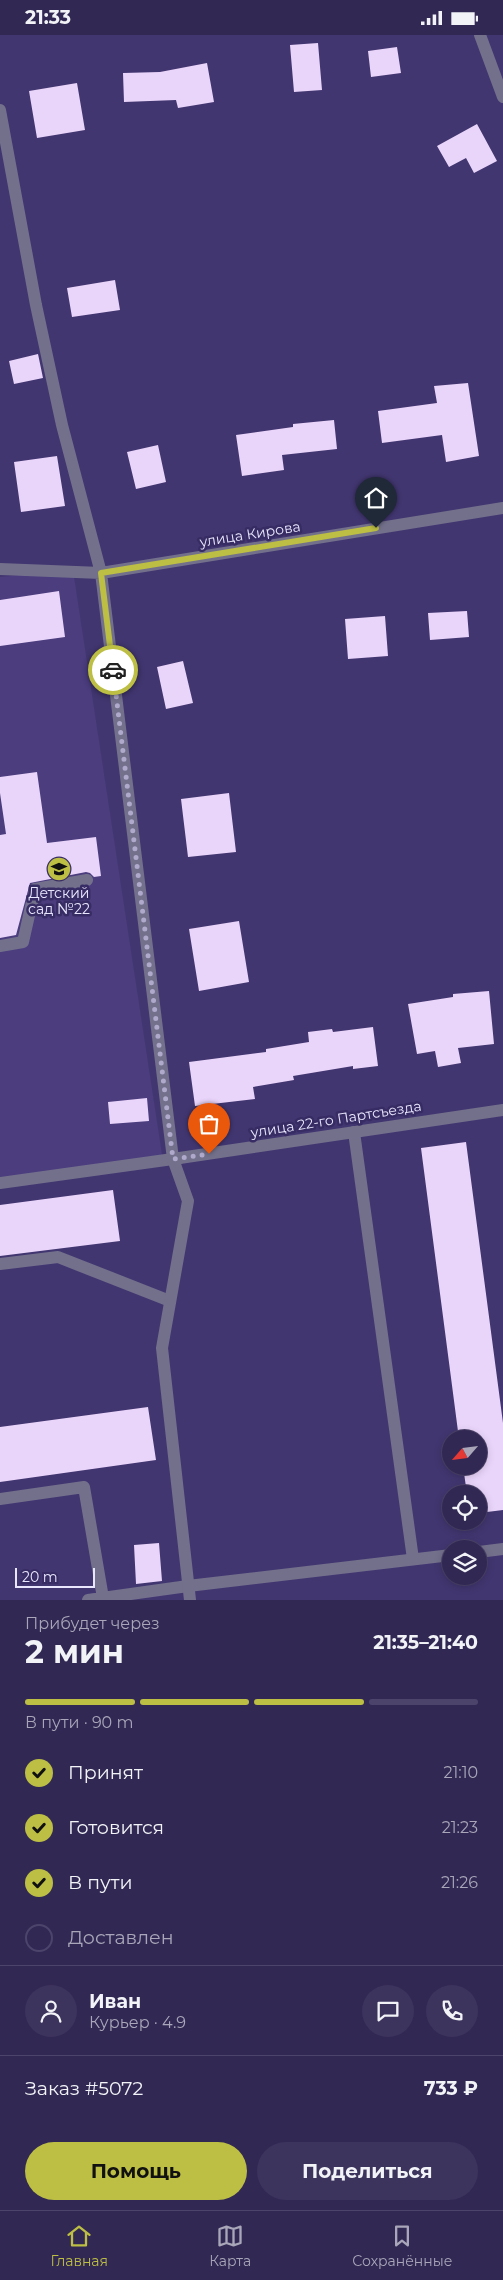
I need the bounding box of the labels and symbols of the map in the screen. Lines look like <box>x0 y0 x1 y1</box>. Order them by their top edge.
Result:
pin <box>355 477 397 528</box>
street label: улица Кирова <box>197 517 302 551</box>
courier <box>88 645 138 695</box>
school or university icon: Детский сад №22 <box>46 856 72 882</box>
place label: Детский сад №22 <box>28 884 90 918</box>
street label: улица 22-го Партсъезда <box>248 1097 423 1142</box>
pin <box>188 1103 230 1154</box>
north arrow <box>442 1430 488 1475</box>
scale bar <box>15 1565 95 1588</box>

